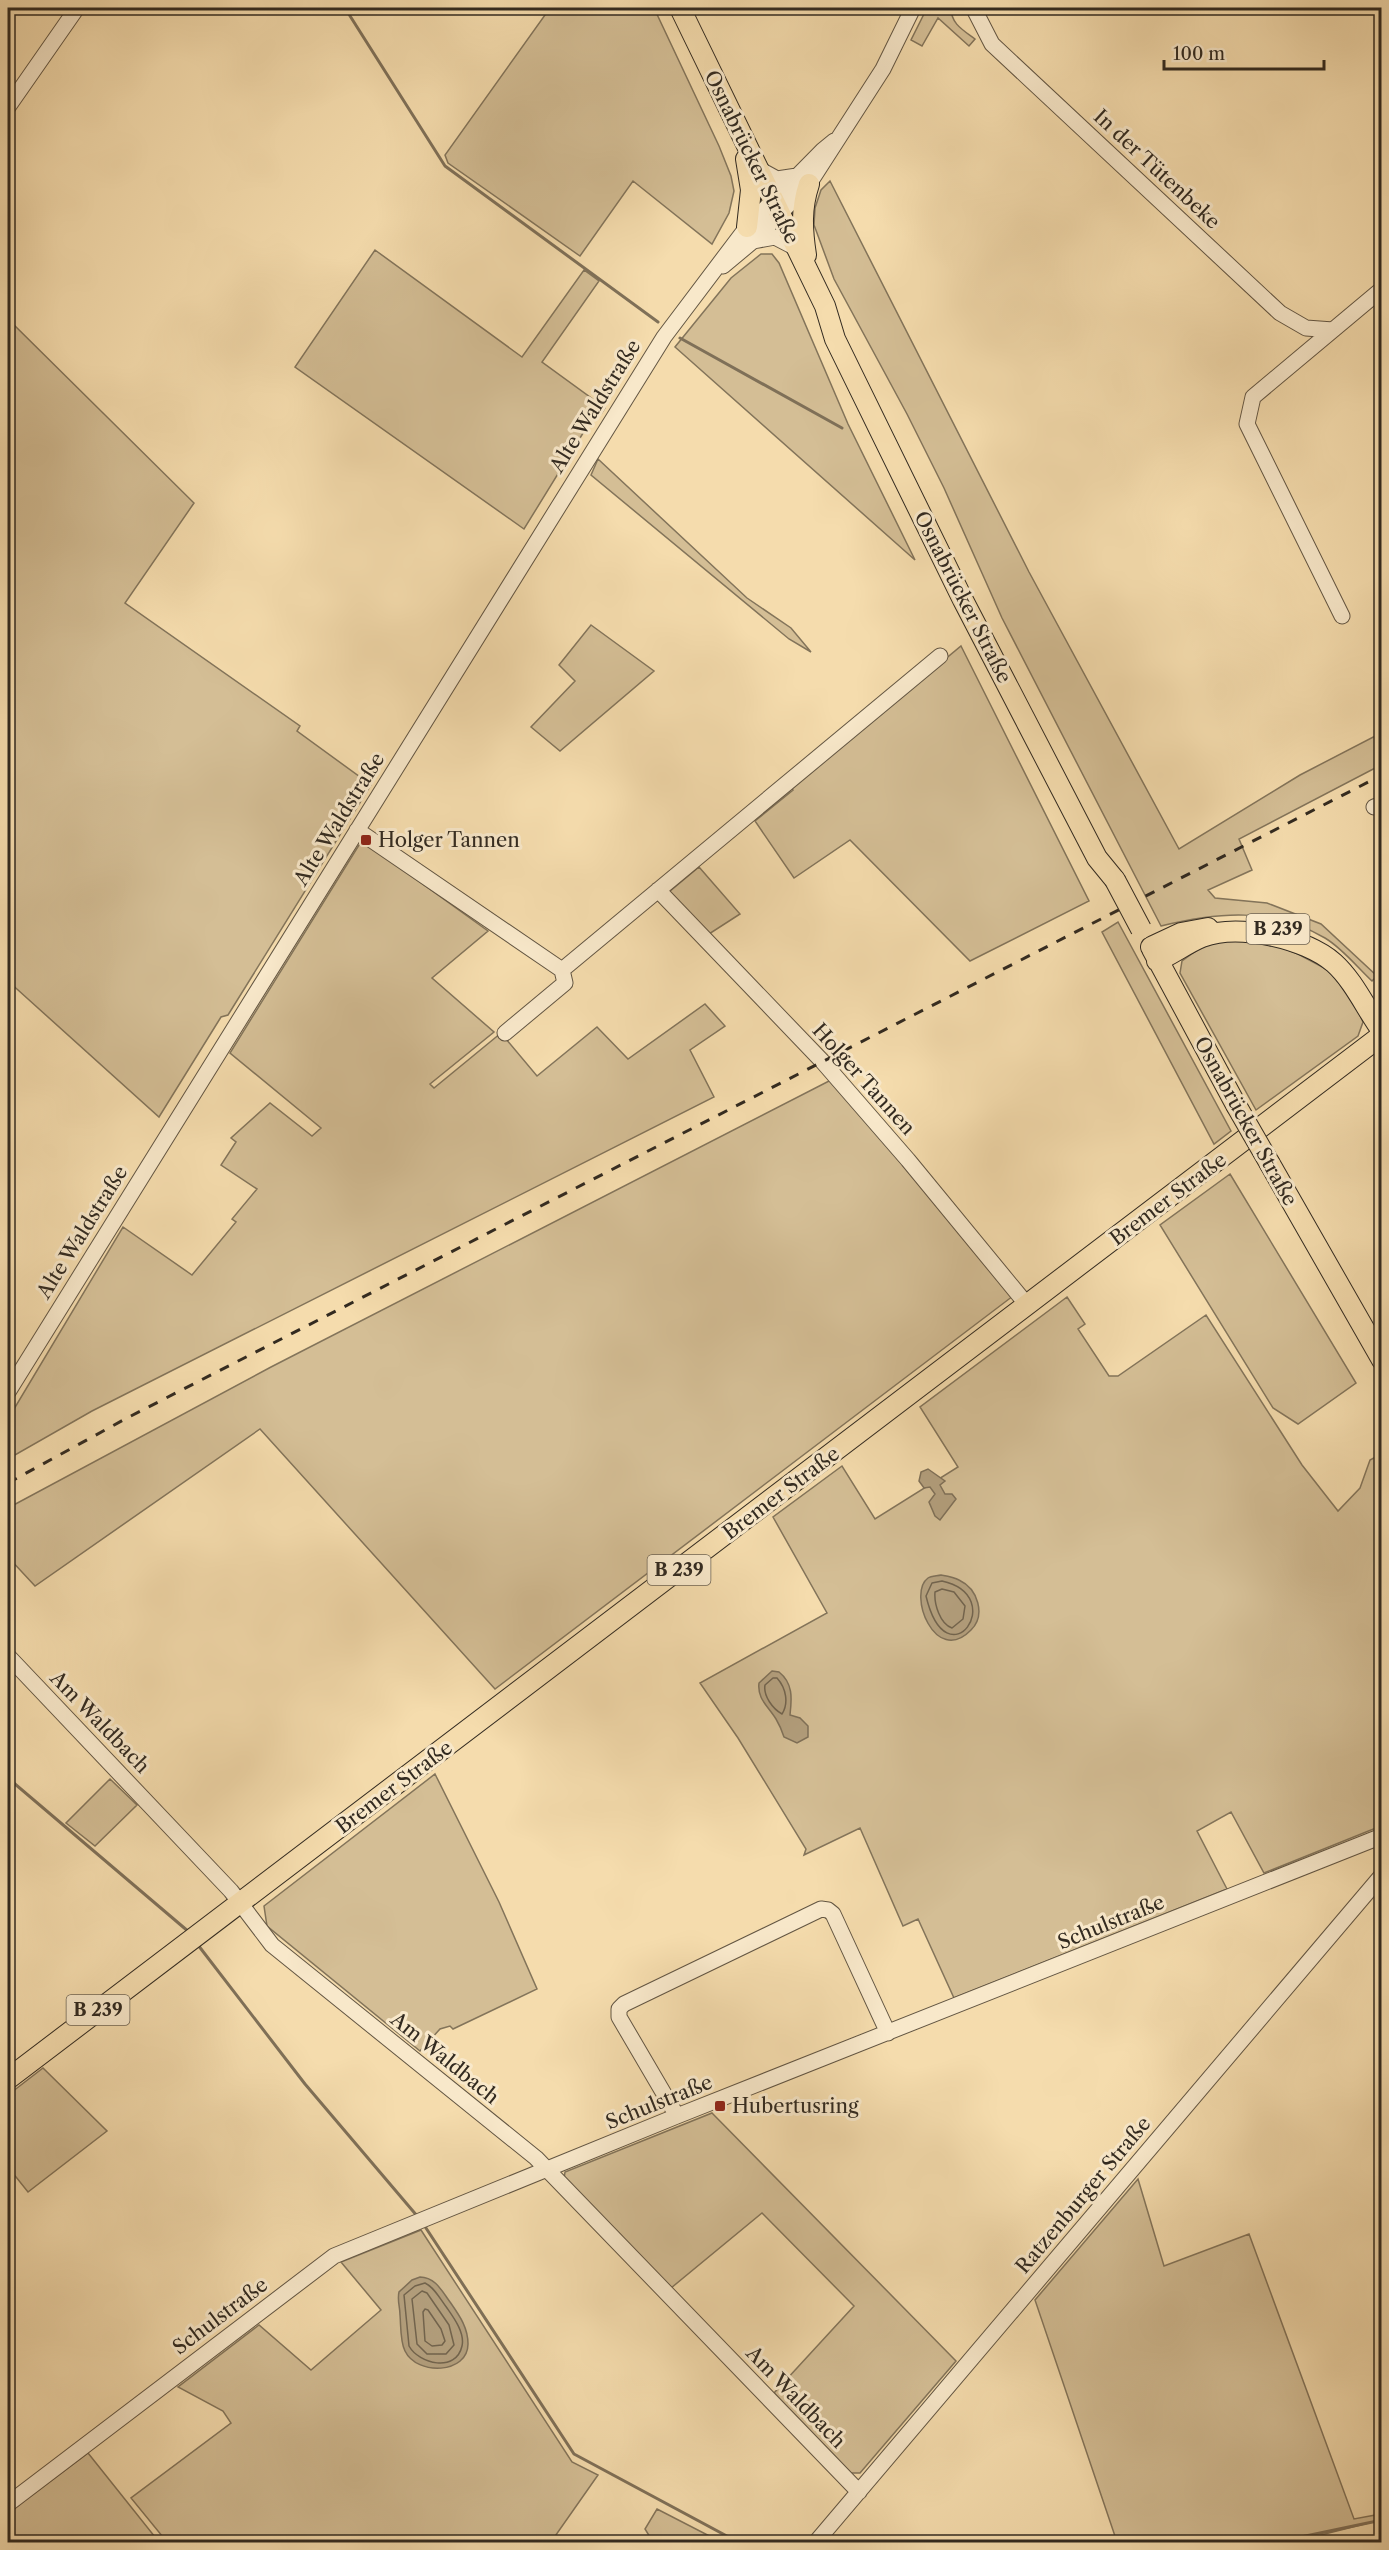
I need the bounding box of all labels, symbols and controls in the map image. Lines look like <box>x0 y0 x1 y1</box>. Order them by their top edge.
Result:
scale bar <box>1164 33 1324 71</box>
text: 100 m <box>1173 43 1225 65</box>
street label: Osnabrücker Straße <box>700 66 804 248</box>
street label: In der Tütenbeke <box>1089 104 1225 234</box>
street label: Alte Waldstraße <box>544 335 645 478</box>
street label: Osnabrücker Straße <box>909 507 1017 687</box>
street label: Alte Waldstraße <box>288 748 389 891</box>
place label: Holger Tannen <box>378 828 520 852</box>
marker: Holger Tannen <box>359 833 373 847</box>
road number: B 239 <box>1246 914 1310 944</box>
street label: Holger Tannen <box>808 1018 921 1140</box>
street label: Osnabrücker Straße <box>1190 1032 1302 1210</box>
street label: Bremer Straße <box>1105 1147 1231 1251</box>
street label: Alte Waldstraße <box>31 1161 132 1304</box>
street label: Bremer Straße <box>718 1441 844 1545</box>
road number: B 239 <box>648 1555 710 1585</box>
street label: Am Waldbach <box>45 1665 155 1778</box>
street label: Bremer Straße <box>331 1735 457 1839</box>
street label: Schulstraße <box>1054 1890 1168 1954</box>
road number: B 239 <box>66 1995 130 2025</box>
street label: Am Waldbach <box>385 2006 504 2109</box>
street label: Schulstraße <box>602 2070 716 2134</box>
place label: Hubertusring <box>732 2094 859 2118</box>
marker: Hubertusring <box>713 2099 727 2113</box>
street label: Ratzenburger Straße <box>1010 2112 1156 2278</box>
street label: Schulstraße <box>168 2272 272 2360</box>
street label: Am Waldbach <box>741 2340 851 2453</box>

